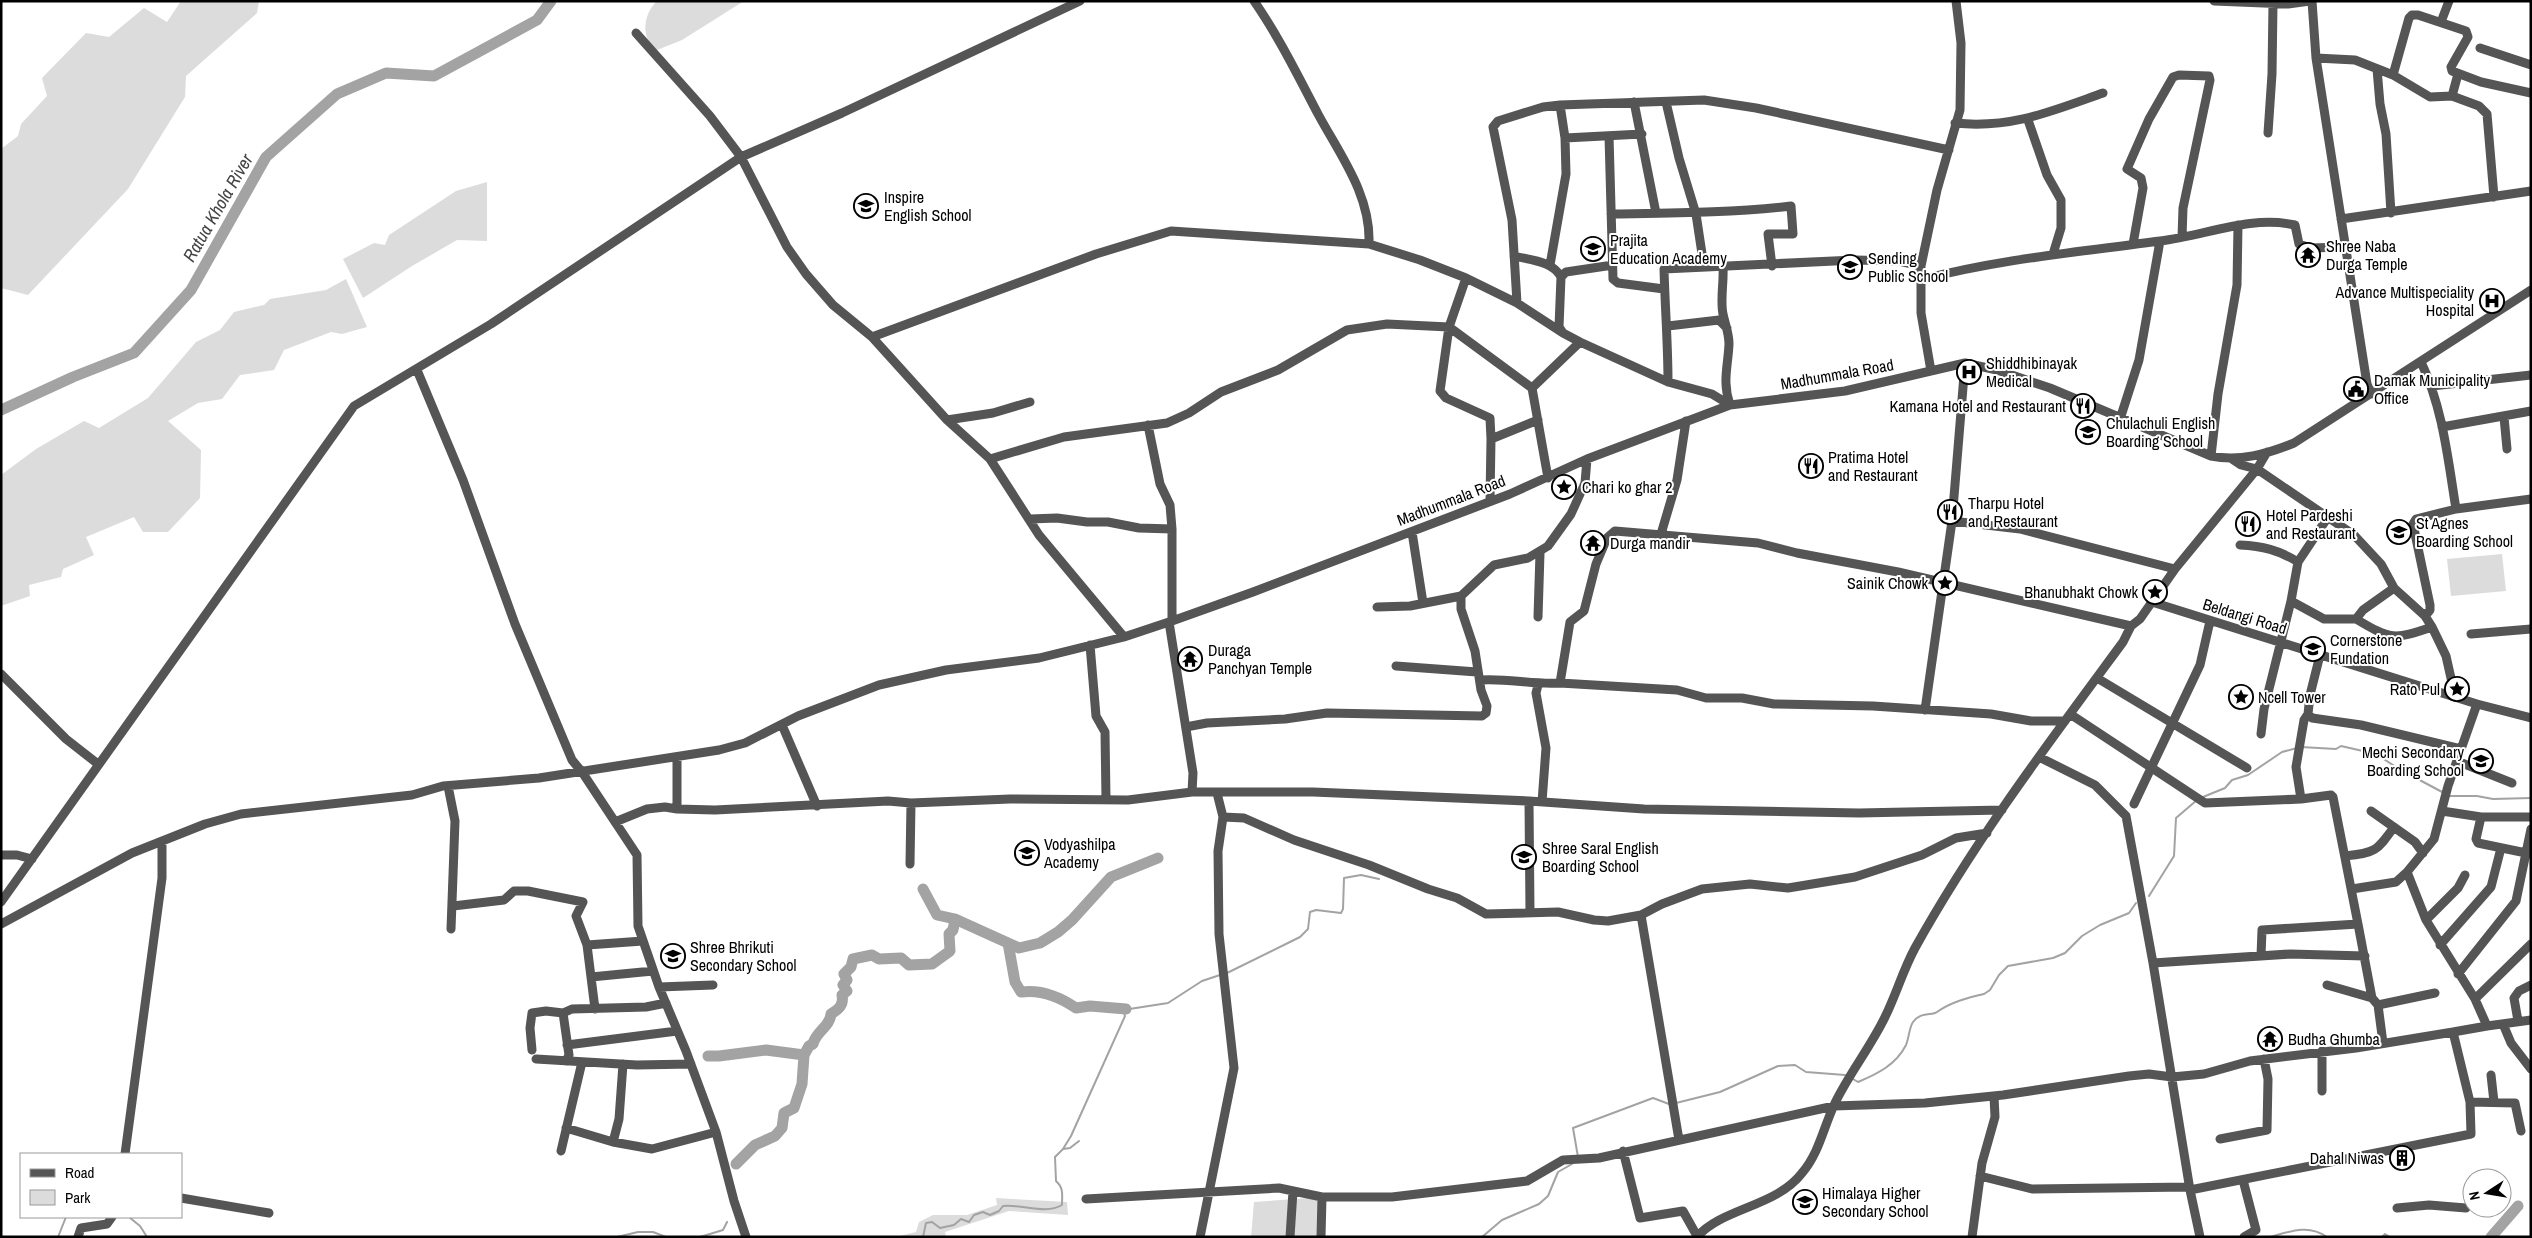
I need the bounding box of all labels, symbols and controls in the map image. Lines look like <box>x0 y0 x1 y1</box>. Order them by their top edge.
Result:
water label: Ratua Khola River <box>177 148 259 266</box>
place label: Inspire English School <box>884 186 972 226</box>
school or university icon: Inspire English School <box>853 193 879 219</box>
place label: Prajita Education Academy <box>1610 229 1727 269</box>
place label: Shree Naba Durga Temple <box>2326 235 2407 275</box>
school or university icon: Prajita Education Academy <box>1580 236 1606 262</box>
temple icon: Shree Naba Durga Temple <box>2295 242 2321 268</box>
place label: Sending Public School <box>1868 247 1948 287</box>
school or university icon: Sending Public School <box>1837 254 1863 280</box>
place label: Advance Multispeciality Hospital <box>2334 281 2474 321</box>
hospital icon: Advance Multispeciality Hospital <box>2479 288 2505 314</box>
place label: Shiddhibinayak Medical <box>1986 352 2078 392</box>
street label: Madhummala Road <box>1779 353 1895 395</box>
hospital icon: Shiddhibinayak Medical <box>1956 359 1982 385</box>
place label: Damak Municipality Office <box>2374 369 2490 409</box>
public building icon: Damak Municipality Office <box>2343 376 2369 402</box>
restaurant icon: Kamana Hotel and Restaurant <box>2070 393 2096 419</box>
place label: Kamana Hotel and Restaurant <box>1890 395 2066 417</box>
place label: Chulachuli English Boarding School <box>2106 412 2215 452</box>
school or university icon: Chulachuli English Boarding School <box>2075 419 2101 445</box>
place label: Pratima Hotel and Restaurant <box>1828 446 1918 486</box>
restaurant icon: Pratima Hotel and Restaurant <box>1798 453 1824 479</box>
street label: Madhummala Road <box>1394 469 1508 531</box>
place icon: Chari ko ghar 2 <box>1551 474 1577 500</box>
place label: Chari ko ghar 2 <box>1582 476 1672 498</box>
place label: Tharpu Hotel and Restaurant <box>1968 492 2058 532</box>
restaurant icon: Tharpu Hotel and Restaurant <box>1937 499 1963 525</box>
place label: Hotel Pardeshi and Restaurant <box>2266 504 2356 544</box>
restaurant icon: Hotel Pardeshi and Restaurant <box>2235 511 2261 537</box>
place label: St Agnes Boarding School <box>2416 512 2513 552</box>
school or university icon: St Agnes Boarding School <box>2386 519 2412 545</box>
temple icon: Durga mandir <box>1580 530 1606 556</box>
place label: Durga mandir <box>1610 532 1691 554</box>
place icon: Sainik Chowk <box>1932 570 1958 596</box>
place label: Sainik Chowk <box>1847 572 1928 594</box>
place icon: Bhanubhakt Chowk <box>2142 579 2168 605</box>
place label: Bhanubhakt Chowk <box>2024 581 2138 603</box>
street label: Beldangi Road <box>2200 593 2290 639</box>
place label: Cornerstone Fundation <box>2330 629 2402 669</box>
school or university icon: Cornerstone Fundation <box>2300 636 2326 662</box>
place label: Duraga Panchyan Temple <box>1208 639 1312 679</box>
temple icon: Duraga Panchyan Temple <box>1177 646 1203 672</box>
place icon: Rato Pul <box>2444 676 2470 702</box>
place label: Rato Pul <box>2390 678 2440 700</box>
place icon: Ncell Tower <box>2228 684 2254 710</box>
place label: Ncell Tower <box>2258 686 2326 708</box>
place label: Mechi Secondary Boarding School <box>2362 741 2464 781</box>
school or university icon: Mechi Secondary Boarding School <box>2468 748 2494 774</box>
place label: Vodyashilpa Academy <box>1043 833 1116 873</box>
place label: Shree Saral English Boarding School <box>1542 837 1659 877</box>
school or university icon: Vodyashilpa Academy <box>1014 840 1040 866</box>
school or university icon: Shree Saral English Boarding School <box>1511 844 1537 870</box>
place label: Shree Bhrikuti Secondary School <box>690 936 797 976</box>
school or university icon: Shree Bhrikuti Secondary School <box>660 943 686 969</box>
temple icon: Budha Ghumba <box>2257 1026 2283 1052</box>
place label: Budha Ghumba <box>2288 1028 2381 1050</box>
building icon: Dahal Niwas <box>2389 1145 2415 1171</box>
place label: Dahal Niwas <box>2310 1147 2384 1169</box>
legend <box>20 1153 182 1218</box>
text: Road <box>65 1162 94 1183</box>
north arrow <box>2462 1168 2512 1218</box>
place label: Himalaya Higher Secondary School <box>1822 1182 1929 1222</box>
text: Park <box>65 1187 91 1208</box>
school or university icon: Himalaya Higher Secondary School <box>1792 1189 1818 1215</box>
text: N <box>2465 1190 2484 1202</box>

